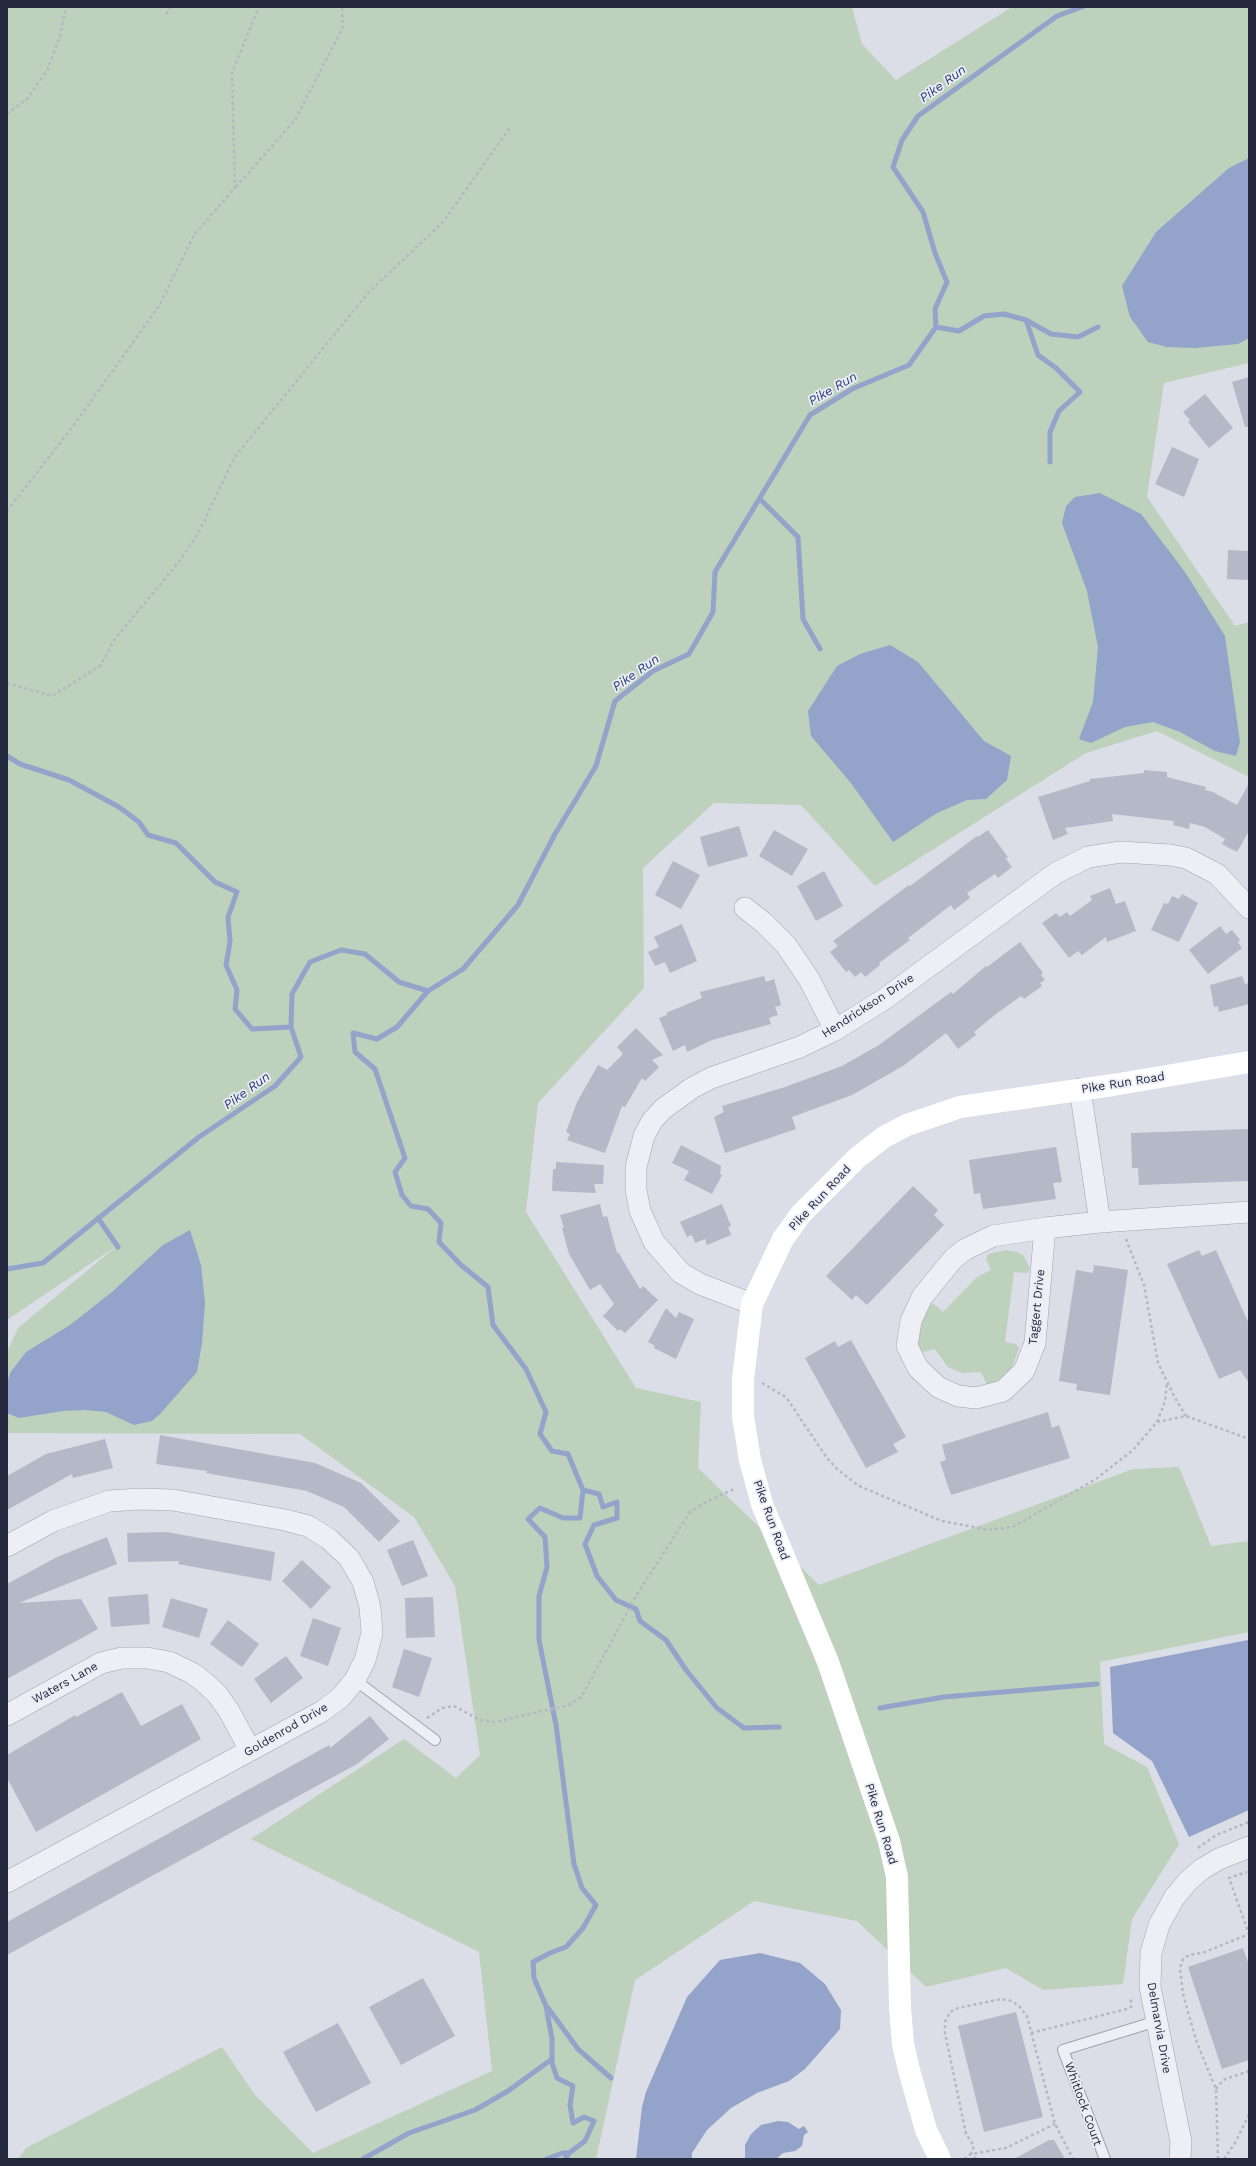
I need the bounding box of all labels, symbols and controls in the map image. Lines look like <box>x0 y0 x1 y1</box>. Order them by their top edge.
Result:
water label: Pike Run <box>917 62 969 106</box>
water label: Pike Run <box>806 369 860 409</box>
water label: Pike Run <box>610 651 662 695</box>
street label: Hendrickson Drive <box>819 971 917 1041</box>
water label: Pike Run <box>221 1069 273 1113</box>
street label: Pike Run Road <box>1080 1069 1166 1097</box>
street label: Pike Run Road <box>786 1162 854 1234</box>
street label: Taggert Drive <box>1026 1268 1048 1346</box>
street label: Pike Run Road <box>750 1478 792 1562</box>
street label: Waters Lane <box>30 1659 100 1707</box>
street label: Goldenrod Drive <box>241 1700 331 1760</box>
street label: Pike Run Road <box>862 1782 900 1866</box>
street label: Delmarvia Drive <box>1144 1981 1174 2075</box>
street label: Whitlock Court <box>1061 2060 1105 2148</box>

